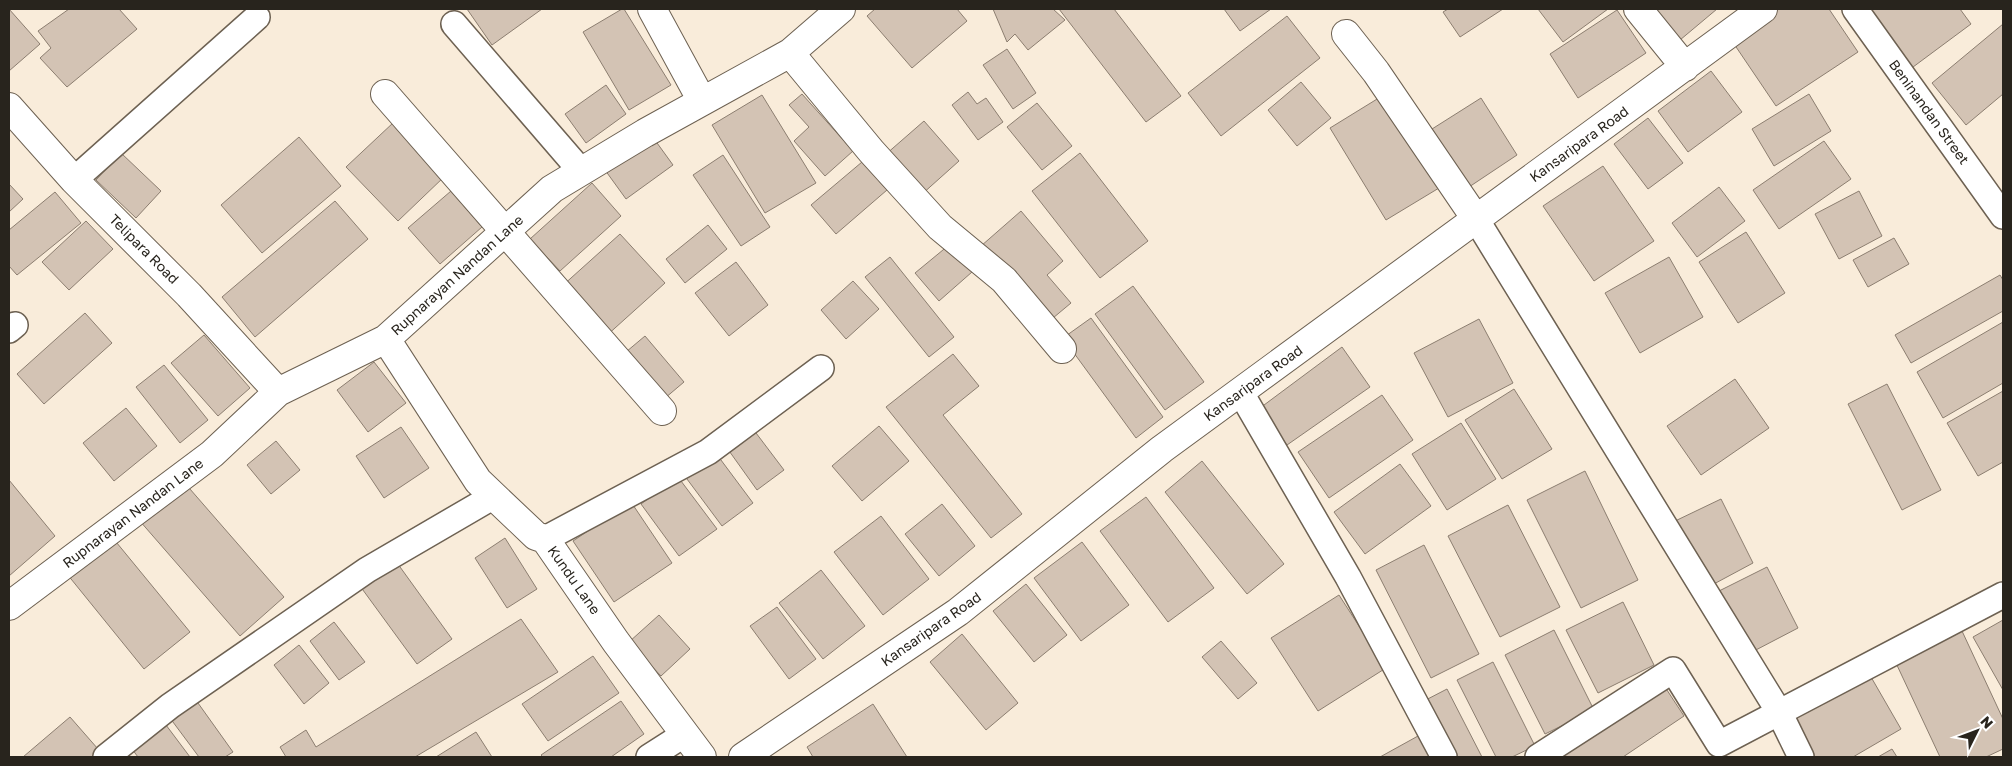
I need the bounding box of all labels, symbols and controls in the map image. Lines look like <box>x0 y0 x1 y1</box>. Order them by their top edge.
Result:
street label: Beninandan Street <box>1886 56 1973 167</box>
street label: Kansaripara Road <box>1526 102 1631 185</box>
street label: Telipara Road <box>106 210 183 287</box>
street label: Rupnarayan Nandan Lane <box>387 211 526 338</box>
street label: Kansaripara Road <box>1200 341 1305 424</box>
street label: Rupnarayan Nandan Lane <box>59 454 206 571</box>
street label: Kundu Lane <box>545 542 604 617</box>
street label: Kansaripara Road <box>877 588 984 669</box>
north arrow <box>1952 706 2002 756</box>
text: N <box>1977 712 1997 732</box>

